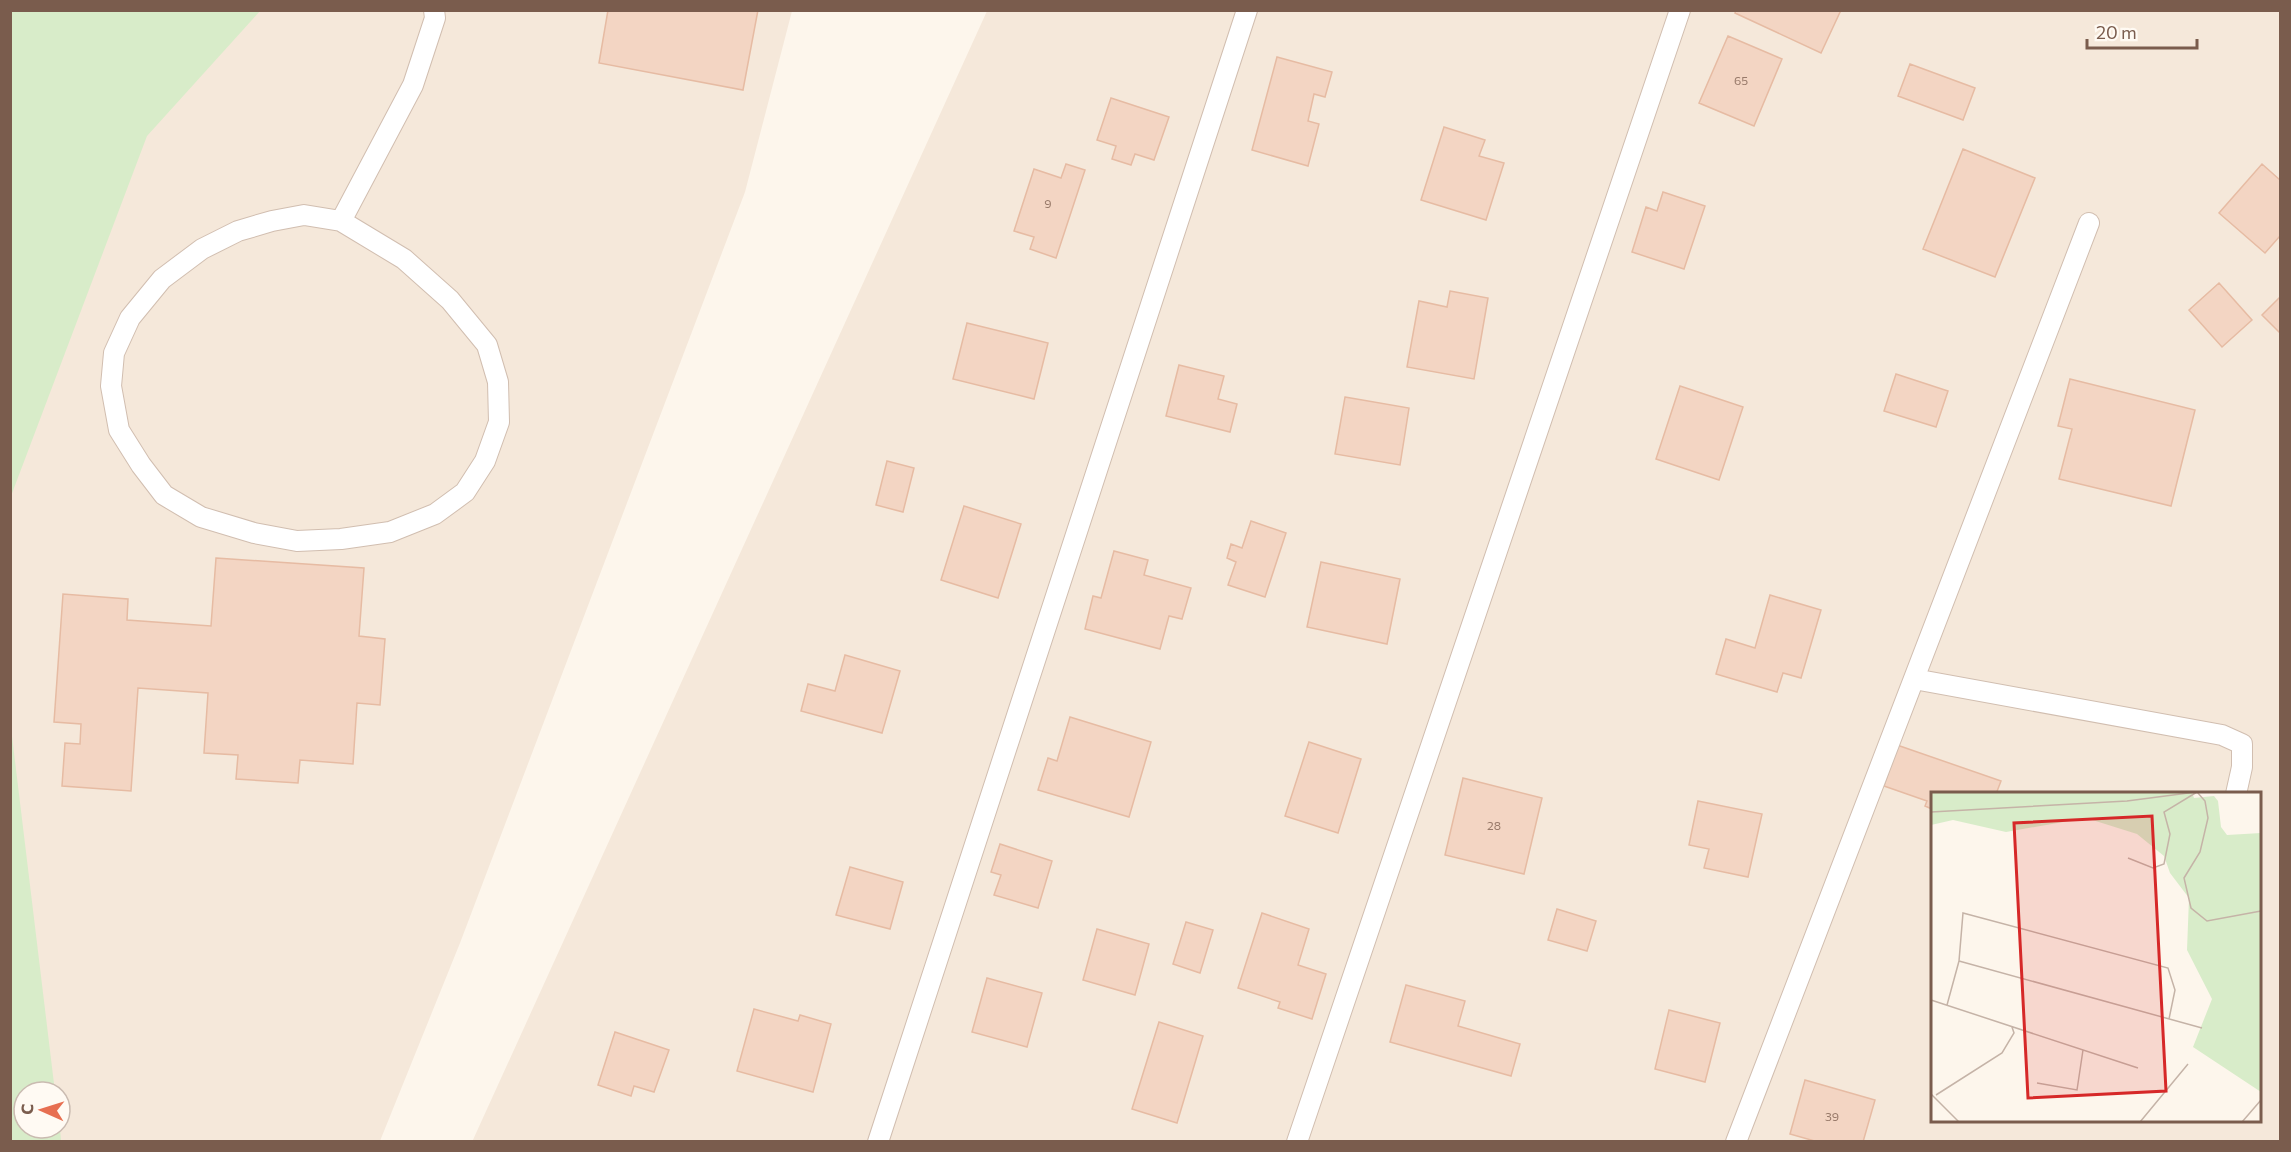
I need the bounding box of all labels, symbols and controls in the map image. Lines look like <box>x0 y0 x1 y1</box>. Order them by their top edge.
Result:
scale bar <box>2087 12 2196 50</box>
text: 20 m <box>2096 21 2137 43</box>
house number: 65 <box>1734 73 1748 87</box>
house number: 9 <box>1044 196 1052 210</box>
inset map <box>1931 792 2261 1122</box>
house number: 28 <box>1487 818 1501 832</box>
north arrow <box>12 1080 72 1140</box>
text: С <box>17 1103 36 1115</box>
house number: 39 <box>1825 1109 1839 1123</box>

